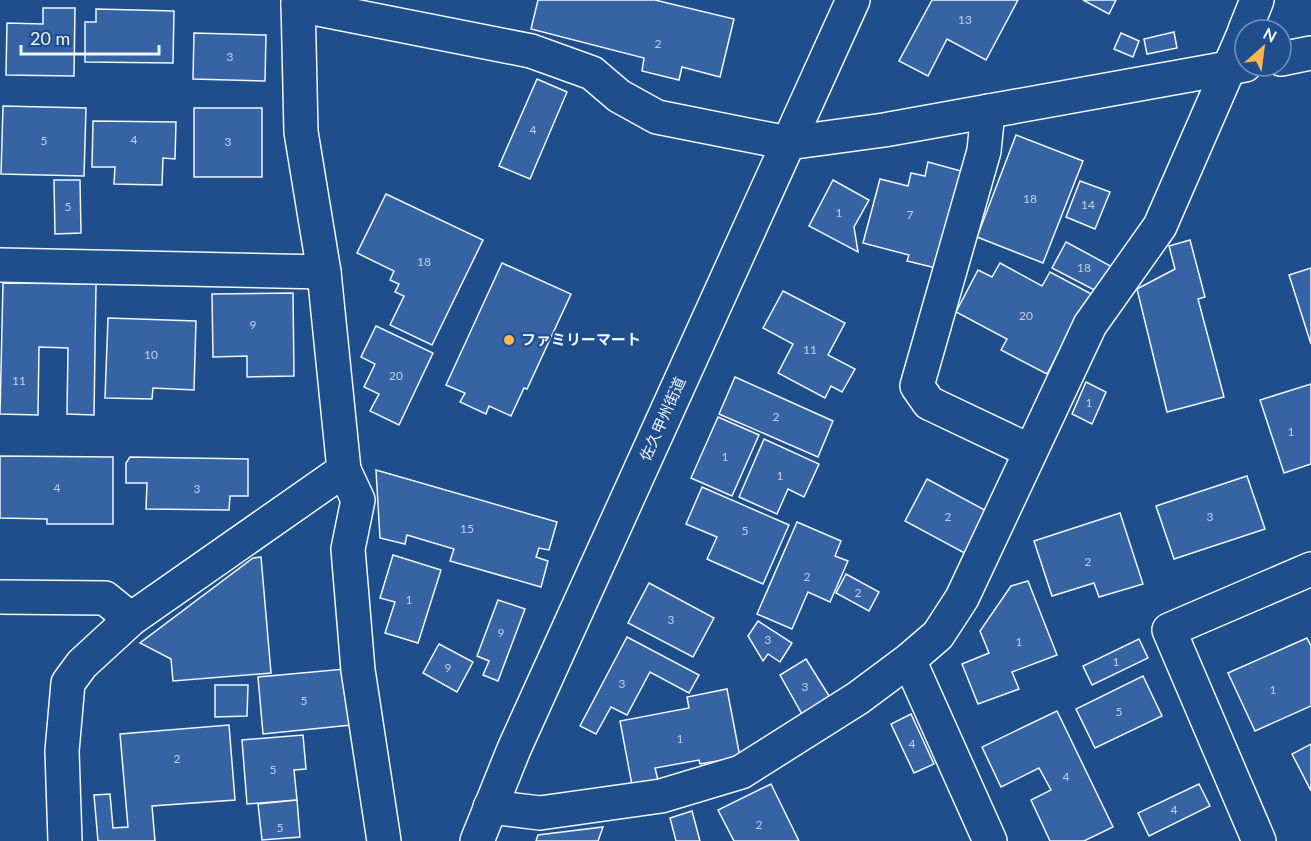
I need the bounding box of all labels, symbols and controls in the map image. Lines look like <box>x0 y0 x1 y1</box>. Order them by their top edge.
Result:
house number: 13 <box>958 12 972 27</box>
scale bar <box>21 18 159 56</box>
north arrow <box>1233 18 1293 78</box>
text: N <box>1260 23 1280 46</box>
text: 20 m <box>30 27 70 49</box>
house number: 2 <box>655 36 662 51</box>
house number: 3 <box>227 49 234 64</box>
house number: 4 <box>530 122 537 137</box>
house number: 4 <box>131 132 138 147</box>
house number: 5 <box>41 133 48 148</box>
house number: 3 <box>225 134 232 149</box>
house number: 18 <box>1023 191 1037 206</box>
house number: 14 <box>1081 197 1095 212</box>
house number: 5 <box>65 199 72 214</box>
house number: 1 <box>836 205 843 220</box>
house number: 7 <box>907 207 914 222</box>
house number: 18 <box>417 254 431 269</box>
house number: 18 <box>1077 260 1091 275</box>
house number: 20 <box>1019 308 1033 323</box>
house number: 9 <box>250 317 257 332</box>
place label: ファミリーマート <box>521 330 641 348</box>
marker: ファミリーマート <box>502 333 516 347</box>
house number: 11 <box>803 342 817 357</box>
house number: 10 <box>144 347 158 362</box>
house number: 20 <box>389 368 403 383</box>
house number: 11 <box>12 373 26 388</box>
street label: 佐久甲州街道 <box>636 374 689 463</box>
house number: 1 <box>1086 395 1093 410</box>
house number: 2 <box>773 409 780 424</box>
house number: 1 <box>1288 424 1295 439</box>
house number: 1 <box>722 449 729 464</box>
house number: 1 <box>777 468 784 483</box>
house number: 4 <box>54 480 61 495</box>
house number: 3 <box>194 481 201 496</box>
house number: 2 <box>945 509 952 524</box>
house number: 3 <box>1207 509 1214 524</box>
house number: 15 <box>460 521 474 536</box>
house number: 5 <box>742 523 749 538</box>
house number: 2 <box>1085 554 1092 569</box>
house number: 2 <box>804 569 811 584</box>
house number: 2 <box>855 585 862 600</box>
house number: 1 <box>406 592 413 607</box>
house number: 3 <box>668 612 675 627</box>
house number: 9 <box>498 625 505 640</box>
house number: 3 <box>765 632 772 647</box>
house number: 1 <box>1016 634 1023 649</box>
house number: 1 <box>1113 654 1120 669</box>
house number: 9 <box>445 660 452 675</box>
house number: 3 <box>619 676 626 691</box>
house number: 3 <box>802 679 809 694</box>
house number: 1 <box>1270 682 1277 697</box>
house number: 5 <box>301 693 308 708</box>
house number: 5 <box>1116 704 1123 719</box>
house number: 1 <box>677 731 684 746</box>
house number: 4 <box>909 736 916 751</box>
house number: 2 <box>174 751 181 766</box>
house number: 5 <box>270 762 277 777</box>
house number: 4 <box>1063 769 1070 784</box>
house number: 4 <box>1171 802 1178 817</box>
house number: 2 <box>756 817 763 832</box>
house number: 5 <box>277 820 284 835</box>

